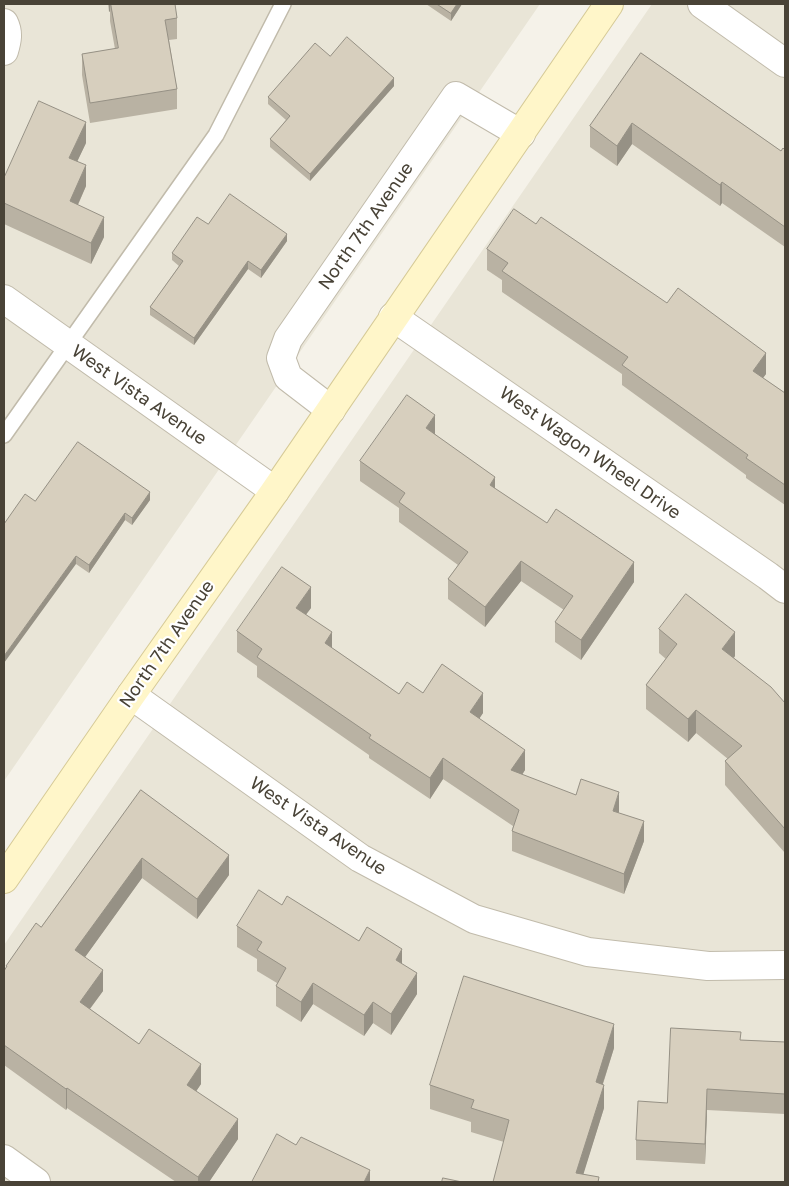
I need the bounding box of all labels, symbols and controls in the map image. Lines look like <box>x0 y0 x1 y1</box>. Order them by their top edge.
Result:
street label: North 7th Avenue <box>314 158 418 294</box>
street label: West Vista Avenue <box>67 340 211 450</box>
street label: West Wagon Wheel Drive <box>495 382 685 524</box>
street label: North 7th Avenue <box>115 576 219 712</box>
street label: West Vista Avenue <box>246 772 390 880</box>

